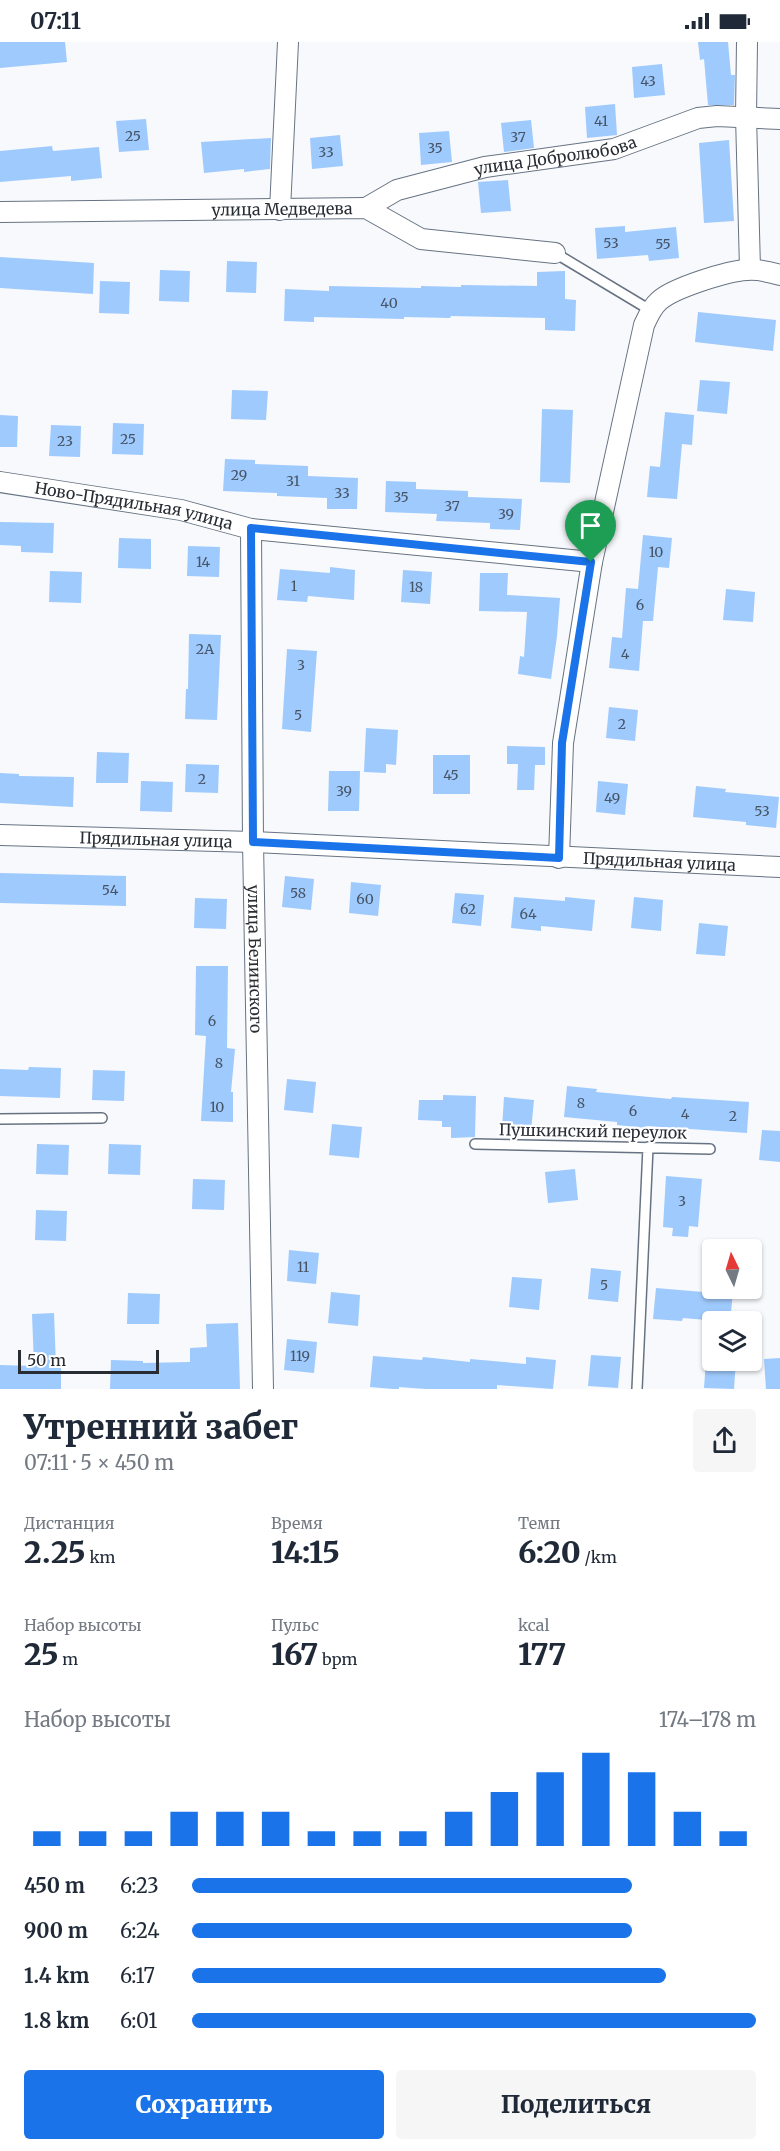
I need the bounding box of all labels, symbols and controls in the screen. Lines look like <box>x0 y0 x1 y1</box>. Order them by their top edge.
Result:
text: 07:11 <box>30 7 81 35</box>
house number: 43 <box>640 72 656 90</box>
house number: 41 <box>594 112 608 130</box>
house number: 25 <box>125 127 141 145</box>
house number: 37 <box>510 128 526 146</box>
street label: улица Добролюбова <box>472 131 640 179</box>
house number: 35 <box>427 139 443 157</box>
house number: 33 <box>318 143 334 161</box>
street label: улица Медведева <box>211 198 353 220</box>
house number: 53 <box>603 234 619 252</box>
house number: 55 <box>655 235 671 253</box>
house number: 40 <box>380 294 398 312</box>
house number: 25 <box>120 430 136 448</box>
house number: 23 <box>57 432 73 450</box>
house number: 29 <box>231 466 247 484</box>
house number: 31 <box>286 472 300 490</box>
street label: Ново-Прядильная улица <box>33 478 236 534</box>
house number: 33 <box>334 484 350 502</box>
house number: 35 <box>393 488 409 506</box>
house number: 37 <box>444 497 460 515</box>
pin <box>565 500 616 562</box>
house number: 39 <box>498 505 514 523</box>
icon: arrive <box>574 509 607 542</box>
house number: 10 <box>649 543 663 561</box>
house number: 14 <box>196 553 210 571</box>
house number: 1 <box>291 577 297 595</box>
house number: 18 <box>409 578 423 596</box>
house number: 6 <box>636 596 644 614</box>
house number: 2А <box>196 640 214 658</box>
house number: 4 <box>621 645 630 663</box>
house number: 3 <box>297 656 305 674</box>
house number: 5 <box>294 706 302 724</box>
house number: 2 <box>618 715 626 733</box>
house number: 45 <box>443 766 459 784</box>
house number: 2 <box>198 770 206 788</box>
house number: 39 <box>336 782 352 800</box>
house number: 49 <box>604 789 620 807</box>
house number: 53 <box>754 802 770 820</box>
street label: Прядильная улица <box>79 827 233 851</box>
street label: Прядильная улица <box>583 848 737 875</box>
house number: 54 <box>102 881 119 899</box>
house number: 58 <box>290 884 306 902</box>
street label: улица Белинского <box>244 885 266 1033</box>
house number: 60 <box>356 890 374 908</box>
house number: 62 <box>460 900 476 918</box>
house number: 64 <box>519 905 537 923</box>
house number: 6 <box>208 1012 216 1030</box>
house number: 8 <box>215 1054 223 1072</box>
house number: 8 <box>577 1094 585 1112</box>
house number: 10 <box>210 1098 224 1116</box>
house number: 6 <box>629 1102 637 1120</box>
house number: 4 <box>681 1105 690 1123</box>
house number: 2 <box>729 1107 737 1125</box>
street label: Пушкинский переулок <box>499 1119 687 1143</box>
house number: 3 <box>678 1192 686 1210</box>
north arrow <box>702 1239 762 1299</box>
map controls <box>702 1239 762 1371</box>
house number: 11 <box>297 1258 309 1276</box>
house number: 5 <box>600 1276 608 1294</box>
button: layers <box>702 1311 762 1371</box>
scale bar <box>18 1347 159 1374</box>
house number: 119 <box>290 1347 310 1365</box>
text: 50 m <box>27 1350 66 1370</box>
text: Утренний забег <box>24 1407 298 1448</box>
button: share <box>693 1409 756 1472</box>
text: 07:11 · 5 × 450 m <box>24 1450 174 1475</box>
text: Дистанция <box>24 1513 115 1533</box>
text: Время <box>271 1513 323 1533</box>
text: Темп <box>518 1513 560 1533</box>
text: 2.25 <box>24 1533 86 1571</box>
text: 14:15 <box>271 1533 340 1571</box>
text: 6:20 <box>518 1533 581 1571</box>
text: km <box>86 1547 115 1567</box>
text: /km <box>581 1547 617 1567</box>
text: Набор высоты <box>24 1615 142 1635</box>
text: Пульс <box>271 1615 319 1635</box>
text: kcal <box>518 1615 549 1635</box>
text: 25 <box>24 1635 58 1673</box>
text: 167 <box>271 1635 318 1673</box>
text: 177 <box>518 1635 566 1673</box>
text: m <box>58 1649 78 1669</box>
text: bpm <box>318 1649 357 1669</box>
text: Набор высоты <box>24 1707 171 1732</box>
text: 174–178 m <box>659 1707 756 1732</box>
text: 450 m <box>24 1873 85 1898</box>
text: 6:23 <box>120 1873 159 1898</box>
text: 900 m <box>24 1918 88 1943</box>
text: 6:24 <box>120 1918 160 1943</box>
text: 1.4 km <box>24 1963 89 1988</box>
text: 6:17 <box>120 1963 155 1988</box>
text: 1.8 km <box>24 2008 89 2033</box>
text: 6:01 <box>120 2008 157 2033</box>
button: Сохранить <box>24 2070 384 2139</box>
button: Поделиться <box>396 2070 756 2139</box>

